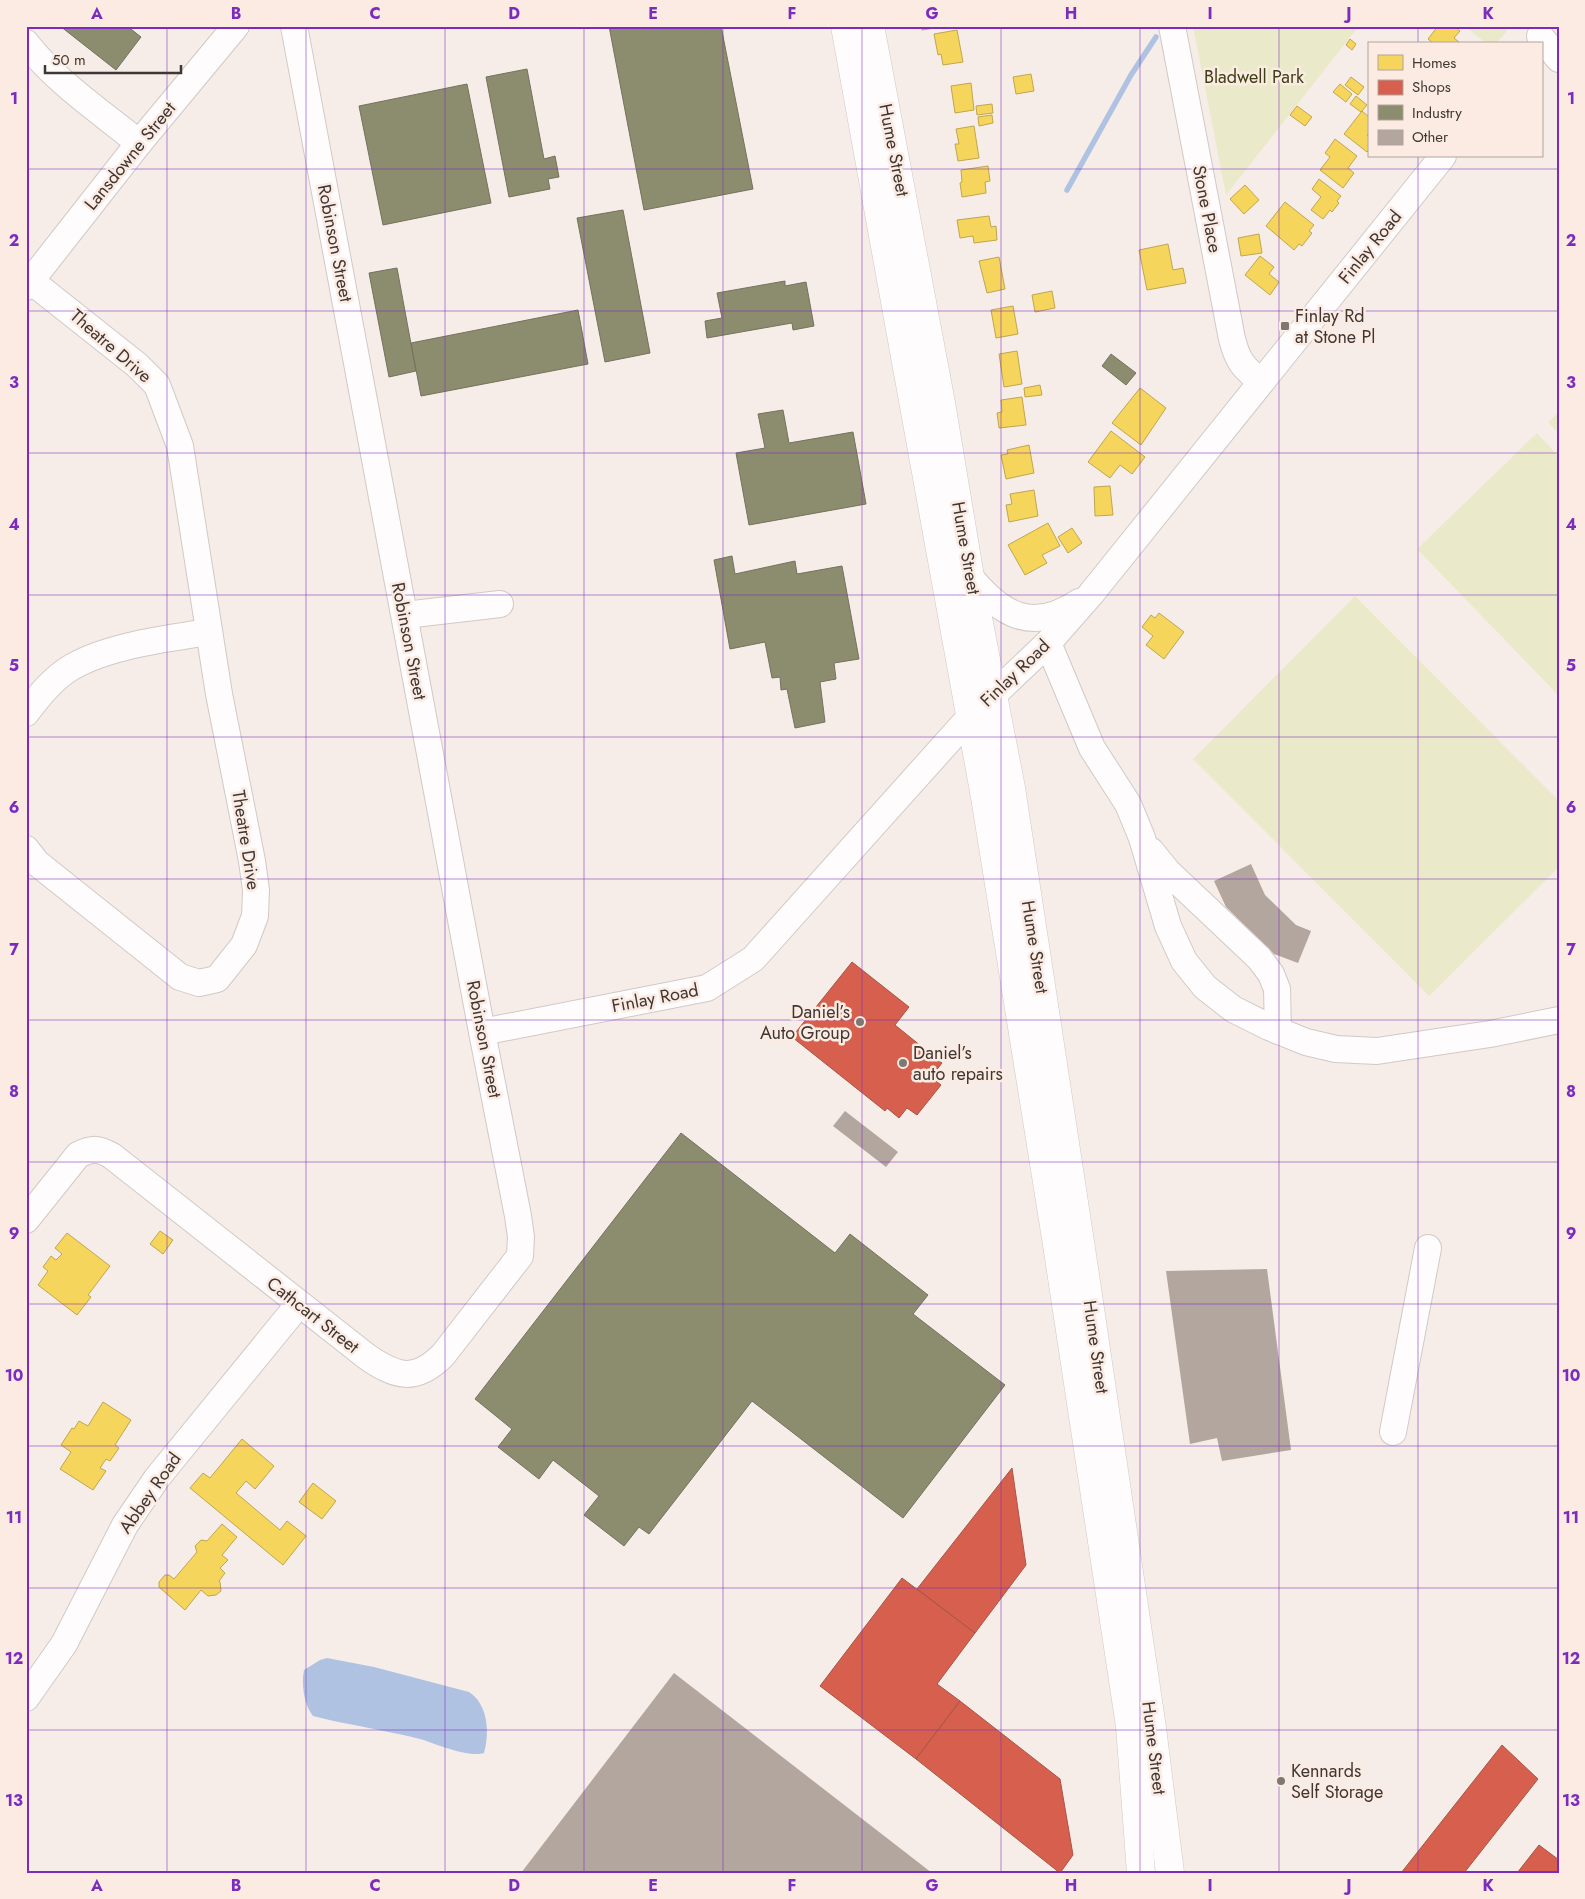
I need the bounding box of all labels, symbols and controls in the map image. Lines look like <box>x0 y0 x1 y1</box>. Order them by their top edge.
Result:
text: A <box>90 2 103 25</box>
text: B <box>231 2 241 25</box>
text: C <box>369 2 381 25</box>
text: D <box>508 2 520 25</box>
text: E <box>648 2 658 25</box>
text: F <box>788 2 796 25</box>
text: G <box>925 2 939 25</box>
text: H <box>1065 2 1077 25</box>
text: I <box>1207 2 1213 25</box>
text: J <box>1343 2 1352 25</box>
text: K <box>1482 2 1494 25</box>
scale bar <box>45 42 181 74</box>
legend <box>1368 42 1542 158</box>
text: 50 m <box>52 49 86 71</box>
text: Homes <box>1412 52 1456 74</box>
park label: Bladwell Park <box>1204 64 1304 90</box>
text: Shops <box>1412 76 1451 98</box>
text: 1 <box>10 87 18 110</box>
text: 1 <box>1567 87 1575 110</box>
street label: Lansdowne Street <box>78 96 182 216</box>
street label: Hume Street <box>872 101 916 199</box>
text: Industry <box>1412 102 1462 124</box>
text: Other <box>1412 126 1449 148</box>
street label: Stone Place <box>1186 163 1228 255</box>
street label: Robinson Street <box>311 182 359 305</box>
street label: Finlay Road <box>1332 205 1408 289</box>
text: 2 <box>9 229 19 252</box>
text: 2 <box>1566 229 1576 252</box>
street label: Theatre Drive <box>64 303 158 389</box>
place label: Finlay Rd at Stone Pl <box>1295 303 1376 350</box>
marker: Finlay Rd at Stone Pl <box>1279 320 1291 332</box>
text: 3 <box>9 371 19 394</box>
text: 3 <box>1566 371 1576 394</box>
street label: Hume Street <box>945 499 987 597</box>
text: 4 <box>8 513 20 536</box>
text: 4 <box>1565 513 1577 536</box>
street label: Robinson Street <box>385 580 433 703</box>
street label: Finlay Road <box>974 633 1056 713</box>
text: 5 <box>9 654 19 677</box>
text: 5 <box>1566 654 1576 677</box>
street label: Theatre Drive <box>225 788 267 892</box>
text: 6 <box>9 796 19 819</box>
text: 6 <box>1566 796 1576 819</box>
street label: Hume Street <box>1015 899 1055 996</box>
text: 7 <box>9 938 19 961</box>
text: 7 <box>1566 938 1576 961</box>
street label: Finlay Road <box>609 977 701 1019</box>
street label: Robinson Street <box>460 978 508 1101</box>
place label: Daniel’s Auto Group <box>760 999 850 1046</box>
marker: Daniel’s Auto Group <box>854 1016 866 1028</box>
place label: Daniel’s auto repairs <box>913 1040 1003 1087</box>
marker: Daniel’s auto repairs <box>897 1057 909 1069</box>
text: 8 <box>9 1080 19 1103</box>
text: 8 <box>1566 1080 1576 1103</box>
text: 9 <box>9 1222 19 1245</box>
text: 9 <box>1566 1222 1576 1245</box>
street label: Cathcart Street <box>261 1271 365 1360</box>
street label: Hume Street <box>1077 1299 1116 1396</box>
text: 10 <box>5 1364 23 1387</box>
text: 10 <box>1562 1364 1580 1387</box>
street label: Abbey Road <box>113 1447 187 1539</box>
text: 11 <box>6 1506 22 1529</box>
text: 11 <box>1563 1506 1579 1529</box>
text: 12 <box>5 1647 23 1670</box>
text: 12 <box>1562 1647 1580 1670</box>
street label: Hume Street <box>1135 1700 1173 1797</box>
place label: Kennards Self Storage <box>1291 1758 1383 1805</box>
marker: Kennards Self Storage <box>1275 1775 1287 1787</box>
text: 13 <box>5 1789 23 1812</box>
text: 13 <box>1562 1789 1580 1812</box>
text: A <box>90 1874 103 1897</box>
text: B <box>231 1874 241 1897</box>
text: C <box>369 1874 381 1897</box>
text: D <box>508 1874 520 1897</box>
text: E <box>648 1874 658 1897</box>
text: F <box>788 1874 796 1897</box>
text: G <box>925 1874 939 1897</box>
text: H <box>1065 1874 1077 1897</box>
text: I <box>1207 1874 1213 1897</box>
text: J <box>1343 1874 1352 1897</box>
text: K <box>1482 1874 1494 1897</box>

